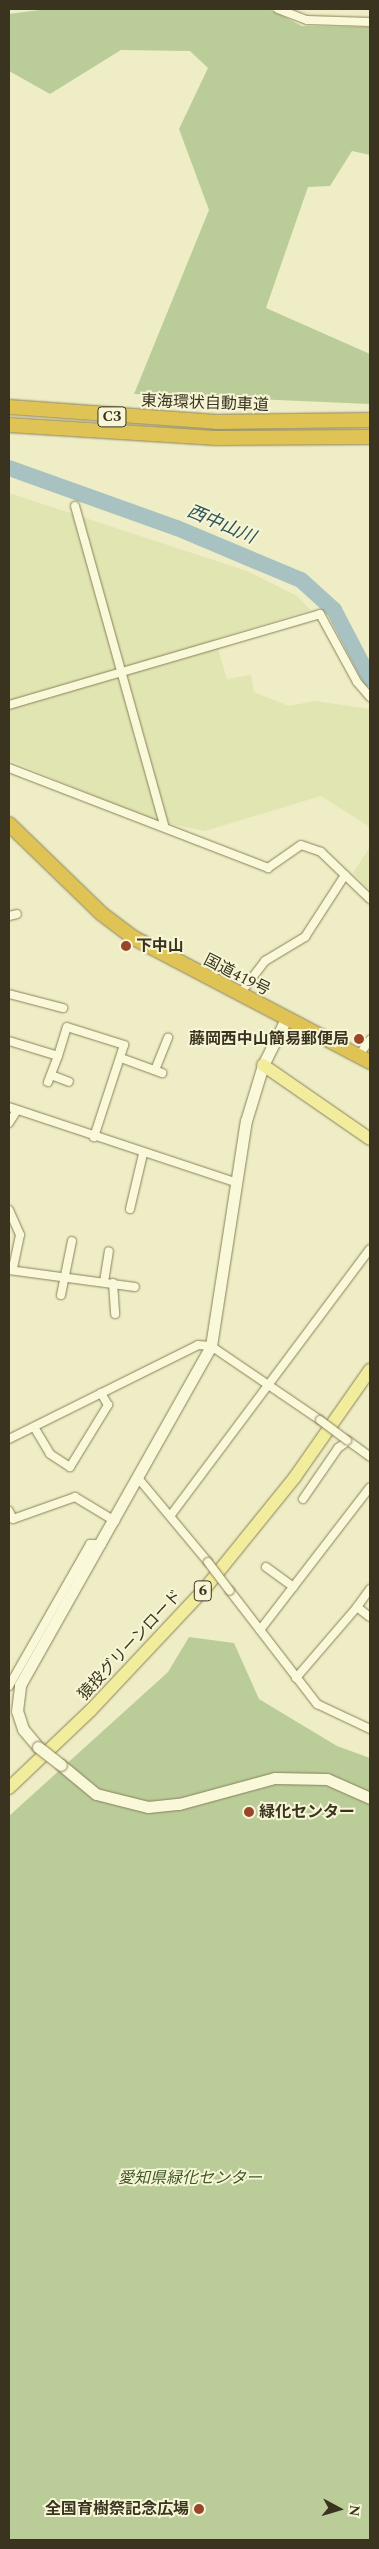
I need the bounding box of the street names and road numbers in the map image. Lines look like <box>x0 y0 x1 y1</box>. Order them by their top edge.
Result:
street label: 東海環状自動車道 <box>141 391 269 415</box>
road number: C3 <box>97 404 127 430</box>
street label: 国道419号 <box>201 950 273 1000</box>
road number: 6 <box>193 1578 213 1604</box>
street label: 猿投グリーンロード <box>74 1586 186 1704</box>

